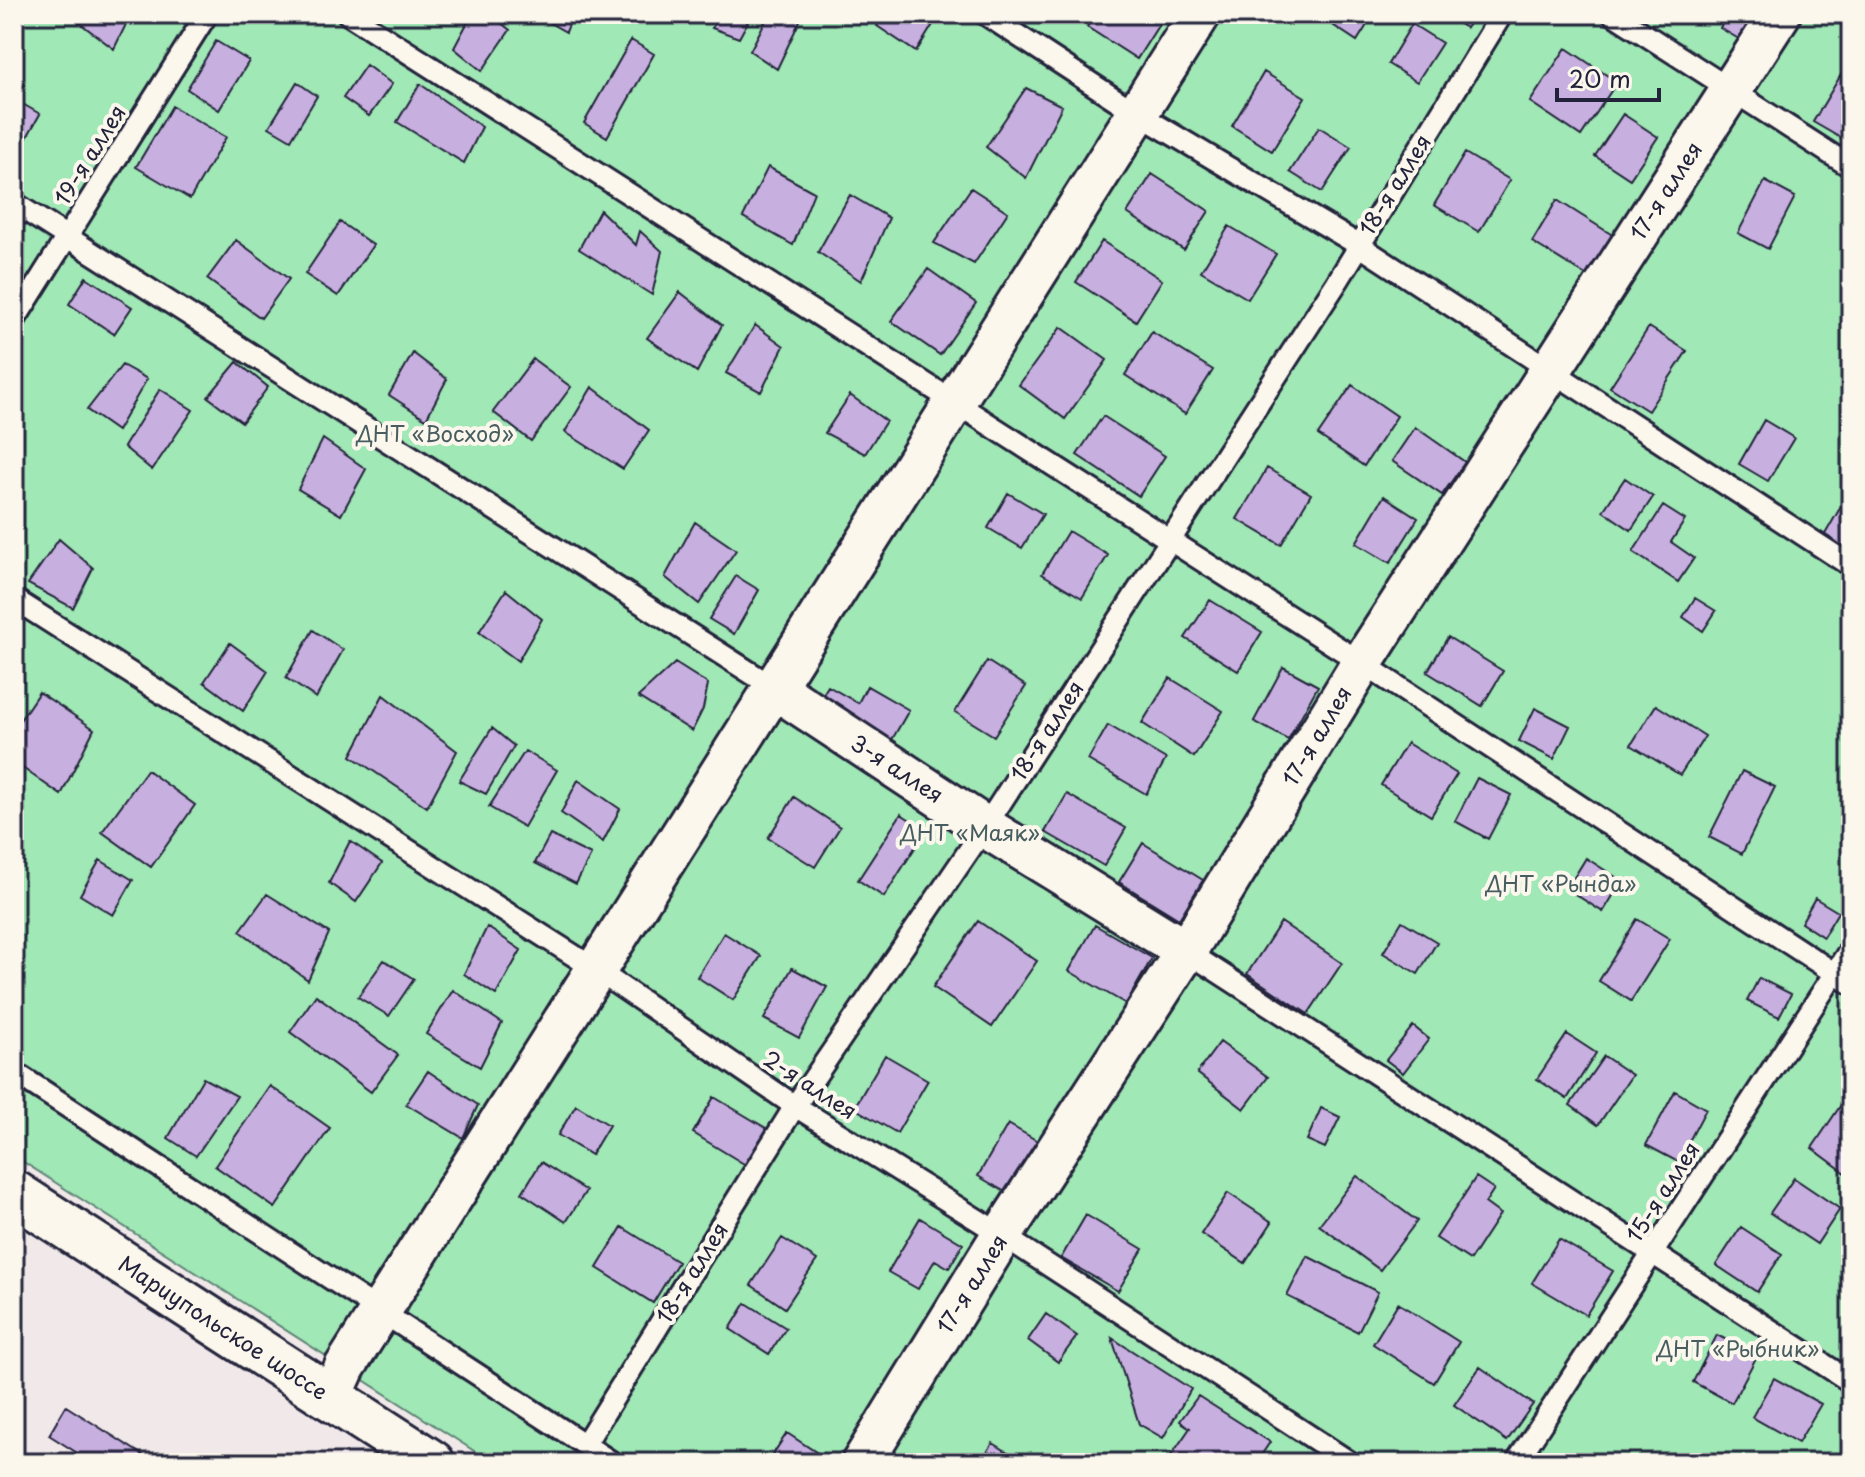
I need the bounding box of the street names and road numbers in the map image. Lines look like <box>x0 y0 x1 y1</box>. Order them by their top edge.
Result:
street label: 19-я аллея <box>45 98 133 211</box>
street label: 18-я аллея <box>1350 127 1438 241</box>
street label: 17-я аллея <box>1620 134 1709 246</box>
street label: 18-я аллея <box>1001 673 1091 787</box>
street label: 17-я аллея <box>1273 679 1359 792</box>
street label: 3-я аллея <box>845 725 951 810</box>
street label: 2-я аллея <box>758 1041 864 1126</box>
street label: 15-я аллея <box>1617 1134 1707 1248</box>
street label: 18-я аллея <box>647 1215 735 1329</box>
street label: 17-я аллея <box>927 1227 1014 1339</box>
street label: Мариупольское шоссе <box>113 1247 335 1407</box>

